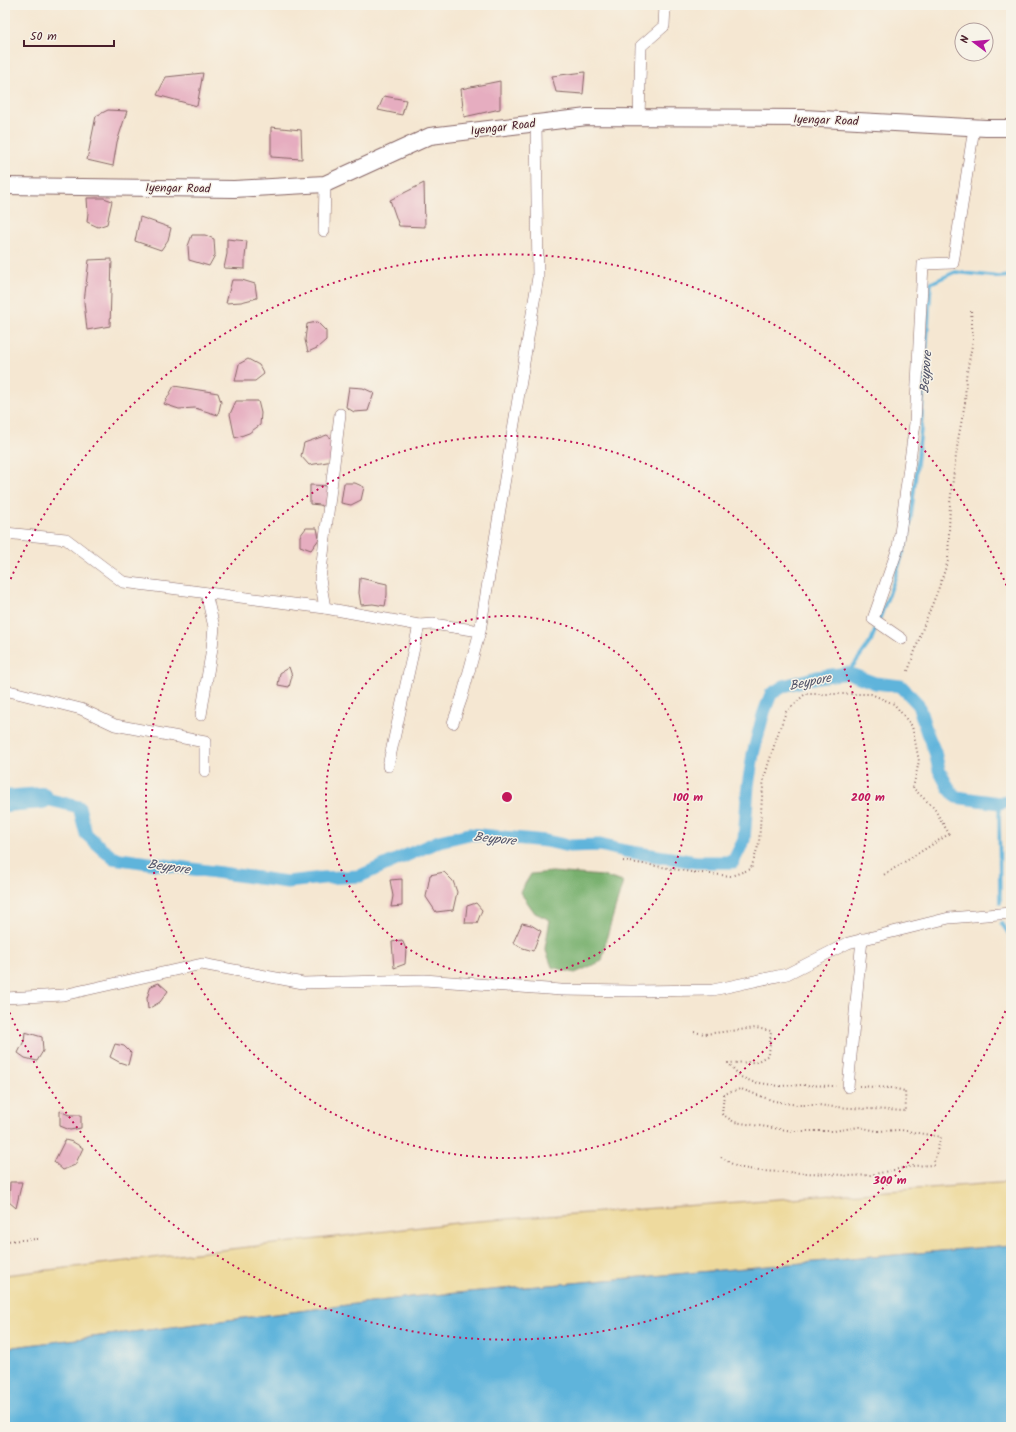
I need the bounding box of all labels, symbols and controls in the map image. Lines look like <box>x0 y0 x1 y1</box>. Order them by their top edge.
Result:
scale bar <box>24 22 114 48</box>
north arrow <box>954 22 994 62</box>
text: 50 m <box>30 27 57 46</box>
text: N <box>956 34 975 45</box>
street label: Iyengar Road <box>793 110 860 131</box>
street label: Iyengar Road <box>469 114 538 141</box>
street label: Iyengar Road <box>145 178 212 199</box>
water label: Beypore <box>915 349 939 394</box>
water label: Beypore <box>787 668 834 697</box>
text: 100 m <box>673 788 703 807</box>
text: 200 m <box>851 788 885 807</box>
centre of rings <box>500 790 514 804</box>
water label: Beypore <box>473 827 518 852</box>
water label: Beypore <box>146 854 192 881</box>
text: 300 m <box>872 1171 907 1190</box>

